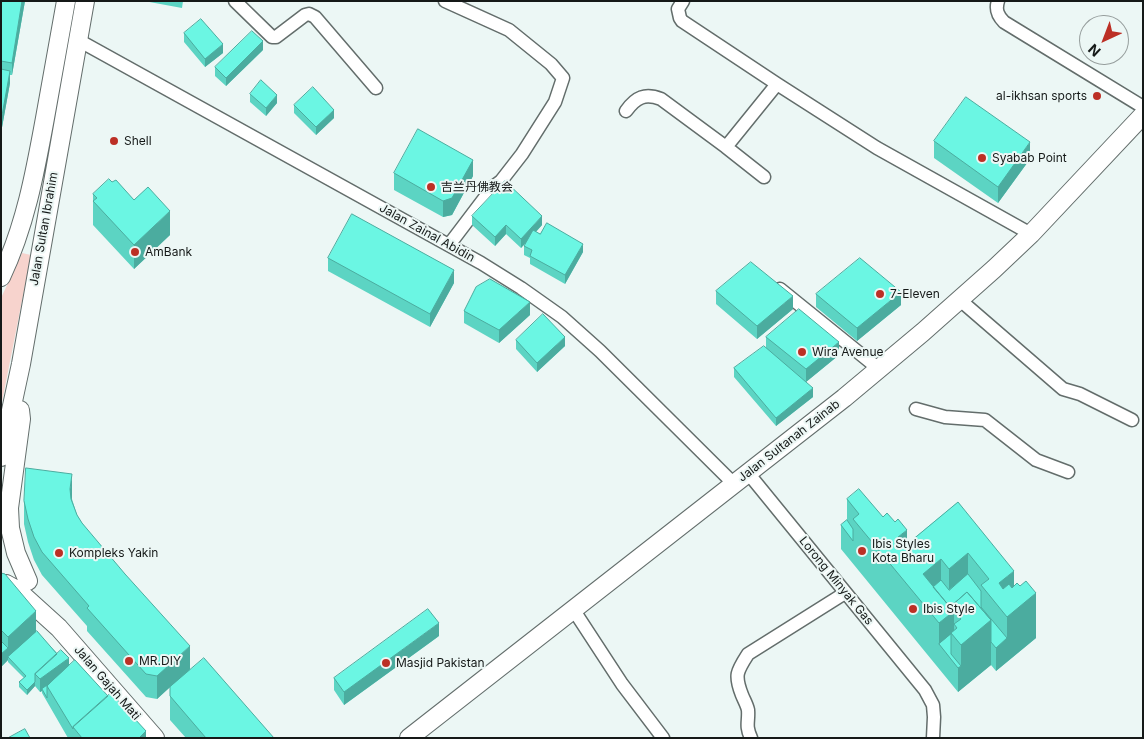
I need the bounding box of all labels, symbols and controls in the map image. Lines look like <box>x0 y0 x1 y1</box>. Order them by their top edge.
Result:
north arrow <box>1079 15 1129 65</box>
text: N <box>1084 41 1104 60</box>
place label: al-ikhsan sports <box>996 89 1087 103</box>
marker: al-ikhsan sports <box>1091 90 1103 102</box>
place label: Shell <box>124 134 152 148</box>
marker: Shell <box>108 135 120 147</box>
place label: Syabab Point <box>992 151 1067 165</box>
marker: Syabab Point <box>976 152 988 164</box>
street label: Jalan Sultan Ibrahim <box>27 171 61 287</box>
place label: 吉兰丹佛教会 <box>441 180 513 194</box>
marker: 吉兰丹佛教会 <box>425 181 437 193</box>
street label: Jalan Zainal Abidin <box>377 201 477 265</box>
place label: AmBank <box>145 245 192 259</box>
marker: AmBank <box>129 246 141 258</box>
place label: 7-Eleven <box>890 287 940 301</box>
marker: 7-Eleven <box>874 288 886 300</box>
place label: Wira Avenue <box>812 345 884 359</box>
marker: Wira Avenue <box>796 346 808 358</box>
street label: Jalan Sultanah Zainab <box>735 397 843 485</box>
street label: Lorong Minyak Gas <box>796 534 876 628</box>
place label: Ibis Styles Kota Bharu <box>872 537 934 565</box>
marker: Ibis Styles Kota Bharu <box>856 545 868 557</box>
place label: Kompleks Yakin <box>69 546 158 560</box>
marker: Kompleks Yakin <box>53 547 65 559</box>
place label: Ibis Style <box>923 602 975 616</box>
marker: Ibis Style <box>907 603 919 615</box>
street label: Jalan Gajah Mati <box>71 643 143 723</box>
place label: MR.DIY <box>139 654 181 668</box>
marker: MR.DIY <box>123 655 135 667</box>
place label: Masjid Pakistan <box>396 656 484 670</box>
marker: Masjid Pakistan <box>380 657 392 669</box>

